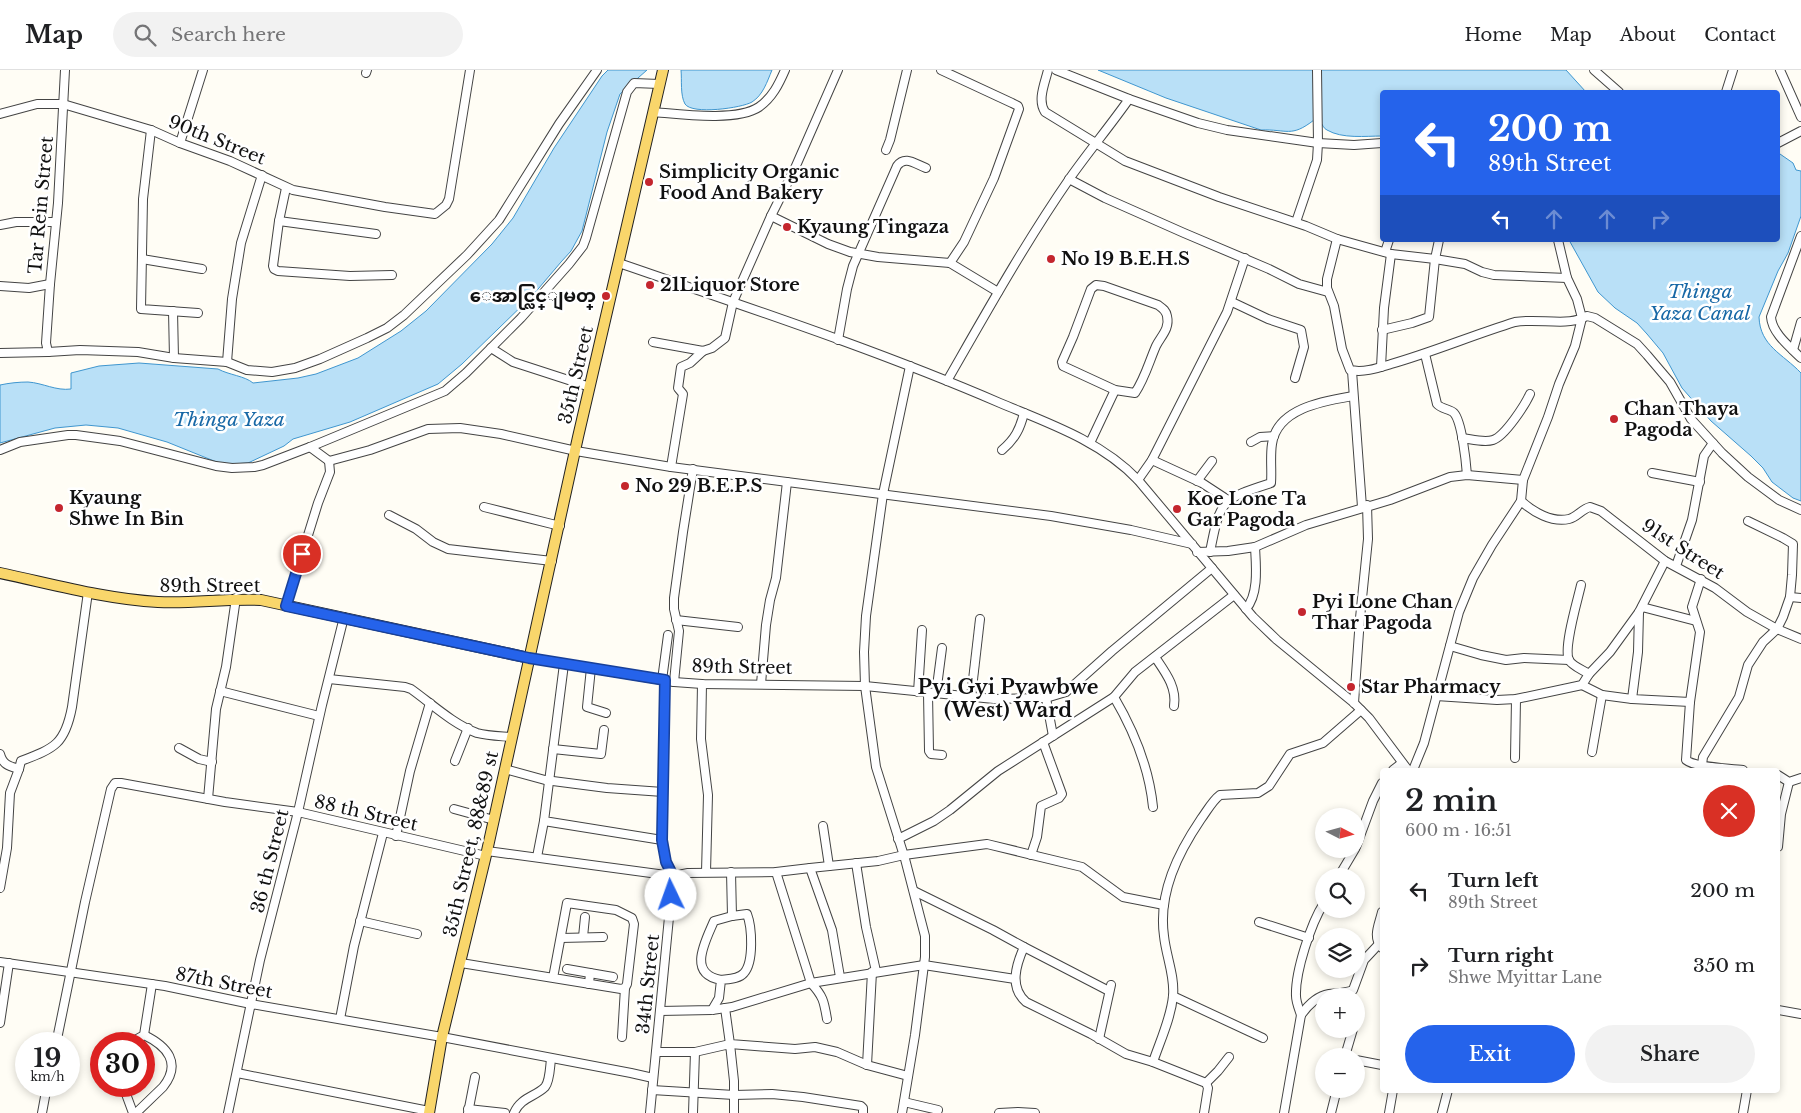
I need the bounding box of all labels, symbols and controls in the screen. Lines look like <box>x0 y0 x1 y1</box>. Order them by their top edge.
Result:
search box <box>113 12 463 57</box>
text: Map <box>25 20 83 49</box>
icon: search <box>131 21 159 49</box>
text: Search here <box>171 23 286 46</box>
text: Home <box>1464 24 1522 46</box>
text: Map <box>1550 24 1592 46</box>
text: About <box>1620 24 1676 46</box>
text: Contact <box>1704 24 1776 46</box>
text: 200 m <box>1488 107 1612 150</box>
icon: left <box>1405 110 1470 175</box>
street label: 90th Street <box>165 111 269 170</box>
street label: Tar Rein Street <box>24 135 58 275</box>
text: 89th Street <box>1488 150 1611 177</box>
place label: Simplicity Organic Food And Bakery <box>659 161 839 204</box>
marker: Simplicity Organic Food And Bakery <box>643 176 655 188</box>
icon: left <box>1487 205 1515 233</box>
icon: ahead <box>1540 205 1568 233</box>
icon: ahead <box>1593 205 1621 233</box>
icon: right <box>1646 205 1674 233</box>
place label: Kyaung Tingaza <box>797 216 950 238</box>
marker: Kyaung Tingaza <box>781 221 793 233</box>
place label: No 19 B.E.H.S <box>1061 248 1190 270</box>
marker: No 19 B.E.H.S <box>1045 253 1057 265</box>
place label: 21Liquor Store <box>660 274 800 296</box>
marker: 21Liquor Store <box>644 279 656 291</box>
water label: Thinga Yaza Canal <box>1650 280 1751 325</box>
place label: ေအာင္လြင္ျမတ္ <box>470 284 596 311</box>
marker: ေအာင္လြင္ျမတ္ <box>600 290 612 302</box>
street label: 35th Street <box>554 324 598 426</box>
place label: Chan Thaya Pagoda <box>1624 398 1739 441</box>
water label: Thinga Yaza <box>173 408 285 431</box>
marker: Chan Thaya Pagoda <box>1608 413 1620 425</box>
place label: No 29 B.E.P.S <box>635 475 762 497</box>
marker: No 29 B.E.P.S <box>619 480 631 492</box>
place label: Kyaung Shwe In Bin <box>69 487 184 530</box>
place label: Koe Lone Ta Gar Pagoda <box>1187 488 1307 531</box>
marker: Kyaung Shwe In Bin <box>53 502 65 514</box>
marker: Koe Lone Ta Gar Pagoda <box>1171 503 1183 515</box>
street label: 91st Street <box>1638 514 1729 584</box>
pin <box>281 533 323 575</box>
icon: arrive <box>288 540 316 568</box>
street label: 89th Street <box>160 575 261 597</box>
place label: Pyi Lone Chan Thar Pagoda <box>1312 591 1453 634</box>
marker: Pyi Lone Chan Thar Pagoda <box>1296 606 1308 618</box>
street label: 89th Street <box>691 655 793 679</box>
district label: Pyi Gyi Pyawbwe (West) Ward <box>918 675 1098 722</box>
place label: Star Pharmacy <box>1361 676 1501 698</box>
marker: Star Pharmacy <box>1345 681 1357 693</box>
street label: 35th Street, 88&89 st <box>439 749 503 939</box>
text: 2 min <box>1405 782 1497 819</box>
button: close <box>1703 785 1755 837</box>
street label: 88 th Street <box>312 790 420 836</box>
street label: 36 th Street <box>246 807 294 915</box>
north arrow <box>1315 808 1365 858</box>
map controls <box>1315 808 1365 1098</box>
text: 600 m · 16:51 <box>1405 820 1512 840</box>
position arrow <box>644 868 696 920</box>
button: search <box>1315 868 1365 918</box>
text: Turn left <box>1448 869 1539 892</box>
icon: left <box>1405 877 1433 905</box>
text: 200 m <box>1690 879 1755 902</box>
text: 89th Street <box>1448 892 1538 912</box>
button: layers <box>1315 928 1365 978</box>
street label: 34th Street <box>632 933 664 1035</box>
text: Turn right <box>1448 944 1554 967</box>
icon: right <box>1405 952 1433 980</box>
text: 350 m <box>1693 954 1755 977</box>
street label: 87th Street <box>174 963 275 1003</box>
text: Shwe Myittar Lane <box>1448 967 1602 987</box>
button: + <box>1315 988 1365 1038</box>
button: Exit <box>1405 1025 1575 1083</box>
button: Share <box>1585 1025 1755 1083</box>
speed limit sign: 30 <box>90 1032 155 1097</box>
text: 19 <box>34 1043 61 1074</box>
button: − <box>1315 1048 1365 1098</box>
text: km/h <box>30 1069 65 1084</box>

